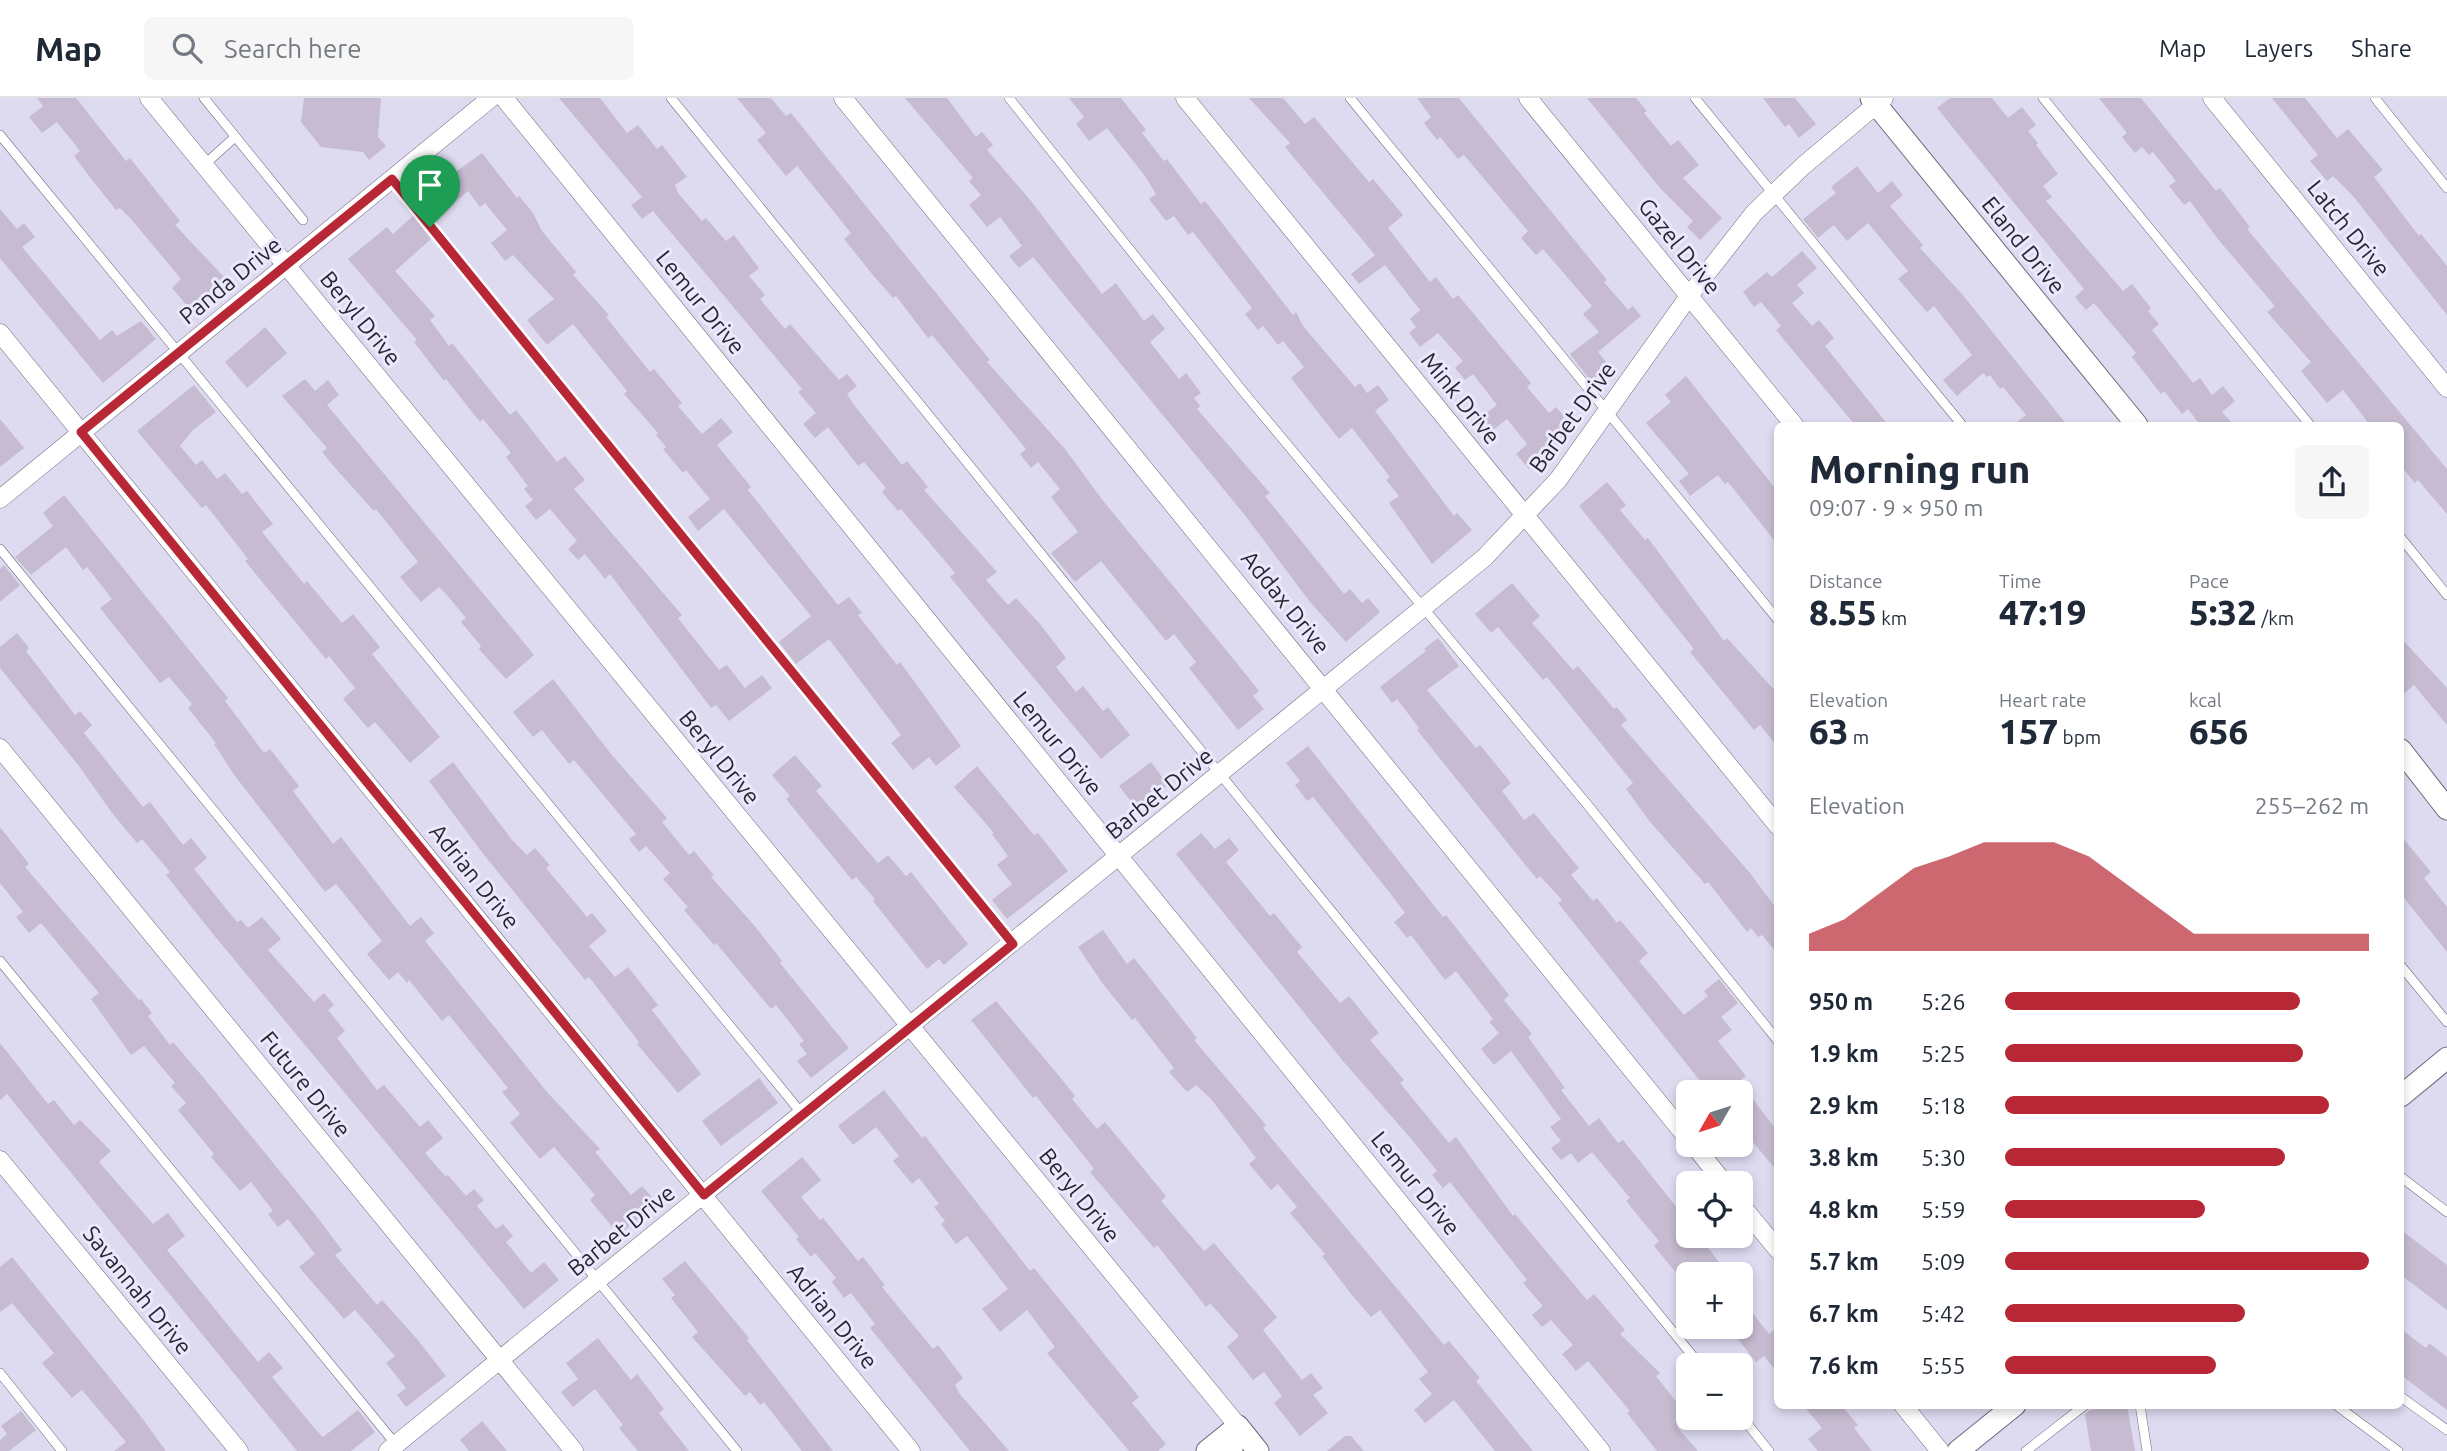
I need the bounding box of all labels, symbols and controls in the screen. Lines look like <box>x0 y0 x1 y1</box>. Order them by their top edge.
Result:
search box <box>144 17 634 80</box>
icon: search <box>168 29 206 67</box>
text: Map <box>35 30 102 67</box>
text: Search here <box>224 34 362 63</box>
text: Map <box>2159 35 2206 62</box>
text: Layers <box>2244 35 2313 62</box>
text: Share <box>2351 35 2412 62</box>
pin <box>400 155 460 227</box>
icon: arrive <box>411 166 449 204</box>
street label: Latch Drive <box>2303 175 2395 281</box>
street label: Eland Drive <box>1977 192 2071 298</box>
street label: Gazel Drive <box>1634 193 1726 299</box>
street label: Panda Drive <box>174 231 286 329</box>
street label: Lemur Drive <box>652 245 750 359</box>
street label: Beryl Drive <box>316 266 406 370</box>
street label: Mink Drive <box>1417 347 1505 449</box>
street label: Barbet Drive <box>1524 357 1620 477</box>
button: share <box>2295 445 2369 519</box>
text: Morning run <box>1809 448 2030 490</box>
text: 09:07 · 9 × 950 m <box>1809 495 1983 520</box>
street label: Addax Drive <box>1237 546 1335 658</box>
text: Distance <box>1809 570 1883 592</box>
text: Time <box>1999 570 2041 592</box>
text: Pace <box>2189 570 2229 592</box>
text: 8.55 <box>1809 592 1877 632</box>
text: 47:19 <box>1999 592 2087 632</box>
text: 5:32 <box>2189 592 2257 632</box>
text: km <box>1877 607 1907 629</box>
text: /km <box>2257 607 2294 629</box>
street label: Lemur Drive <box>1009 686 1107 800</box>
text: Elevation <box>1809 689 1888 711</box>
text: Heart rate <box>1999 689 2086 711</box>
text: kcal <box>2189 689 2222 711</box>
street label: Beryl Drive <box>675 705 765 809</box>
text: 63 <box>1809 711 1848 751</box>
text: 157 <box>1999 711 2058 751</box>
text: 656 <box>2189 711 2248 751</box>
text: m <box>1848 726 1869 748</box>
text: bpm <box>2058 726 2101 748</box>
street label: Barbet Drive <box>1101 742 1217 844</box>
text: Elevation <box>1809 793 1905 818</box>
text: 255–262 m <box>2255 793 2369 818</box>
street label: Adrian Drive <box>425 819 525 933</box>
text: 950 m <box>1809 989 1873 1014</box>
text: 5:26 <box>1921 989 1966 1014</box>
street label: Future Drive <box>256 1026 356 1142</box>
text: 1.9 km <box>1809 1041 1879 1066</box>
text: 5:25 <box>1921 1041 1966 1066</box>
north arrow <box>1676 1080 1754 1157</box>
map controls <box>1676 1080 1753 1430</box>
text: 2.9 km <box>1809 1093 1879 1118</box>
text: 5:18 <box>1921 1093 1966 1118</box>
street label: Lemur Drive <box>1367 1126 1465 1240</box>
street label: Beryl Drive <box>1035 1143 1125 1247</box>
text: 3.8 km <box>1809 1145 1879 1170</box>
text: 5:30 <box>1921 1145 1966 1170</box>
button: locate <box>1676 1171 1753 1248</box>
street label: Barbet Drive <box>563 1179 679 1281</box>
text: 4.8 km <box>1809 1197 1879 1222</box>
text: 5:59 <box>1921 1197 1966 1222</box>
street label: Savannah Drive <box>79 1221 197 1359</box>
text: 5.7 km <box>1809 1249 1879 1274</box>
text: 5:09 <box>1921 1249 1966 1274</box>
street label: Adrian Drive <box>783 1259 883 1373</box>
button: + <box>1676 1262 1753 1339</box>
text: 6.7 km <box>1809 1301 1879 1326</box>
text: 5:42 <box>1921 1301 1966 1326</box>
button: − <box>1676 1353 1753 1430</box>
text: 7.6 km <box>1809 1353 1879 1378</box>
text: 5:55 <box>1921 1353 1966 1378</box>

